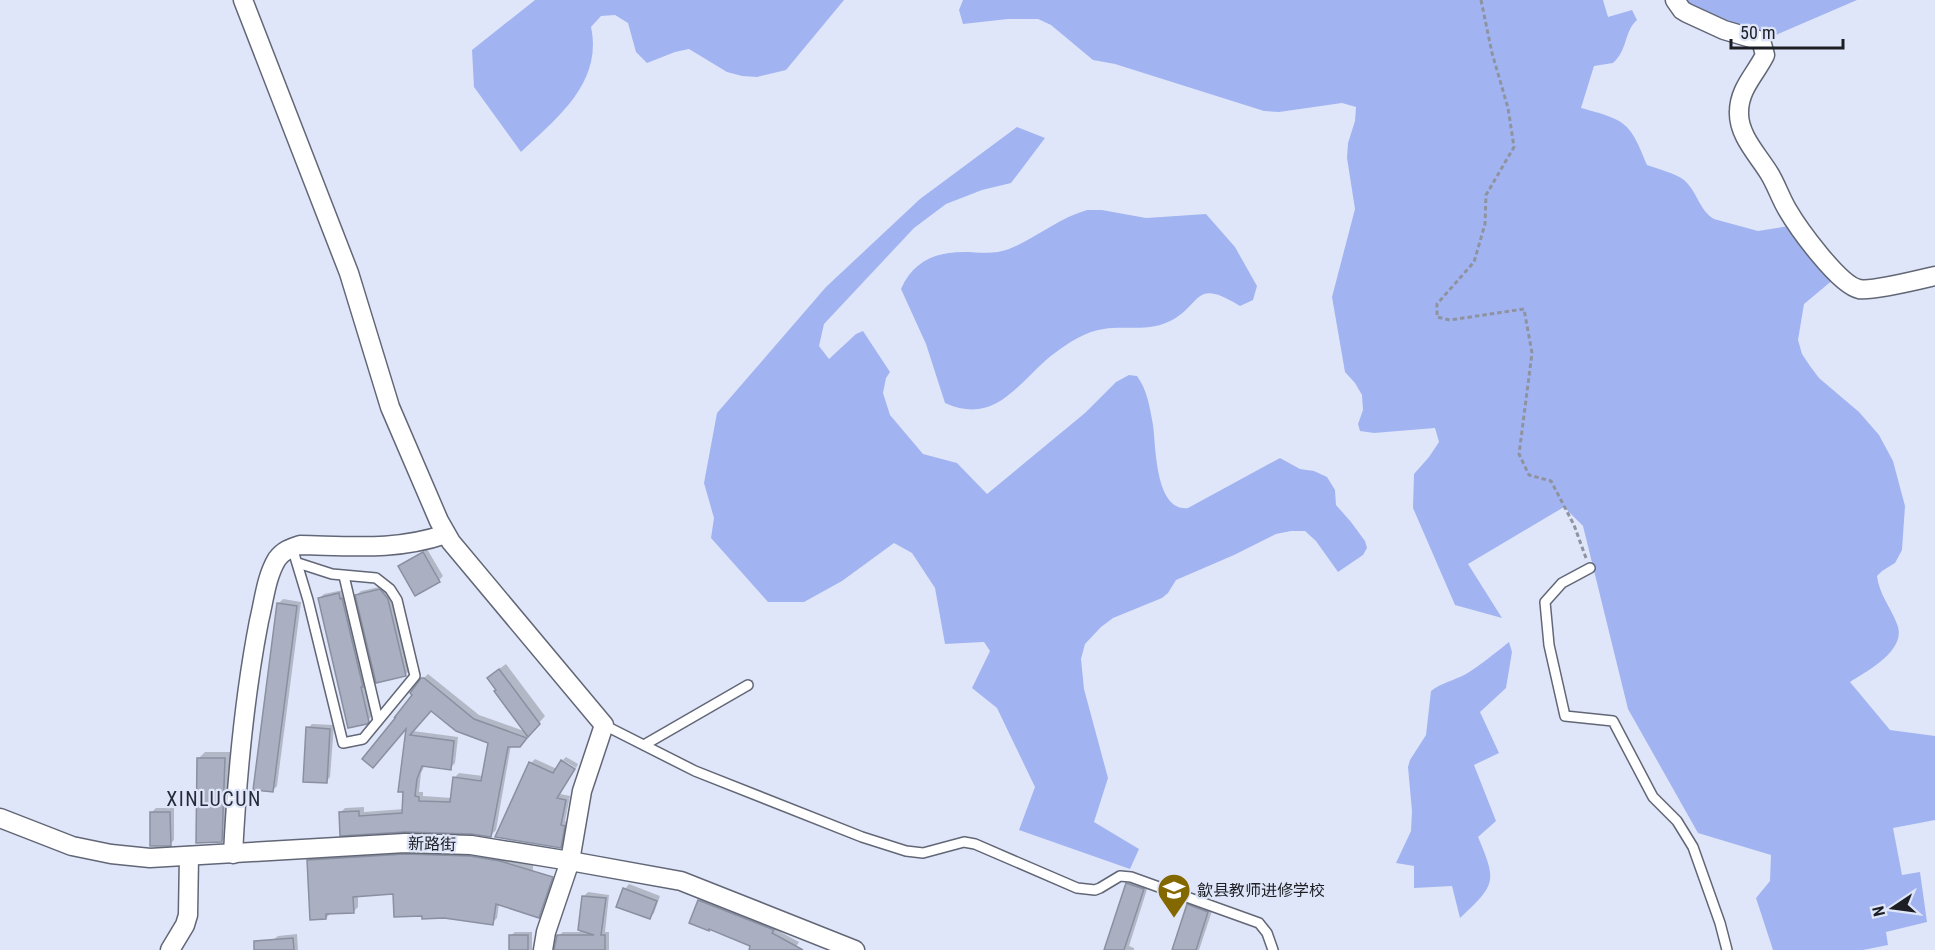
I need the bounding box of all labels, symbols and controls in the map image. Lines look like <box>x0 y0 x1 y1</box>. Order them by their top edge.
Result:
scale bar <box>1731 12 1844 50</box>
text: 50 m <box>1740 22 1775 43</box>
district label: XINLUCUN <box>166 787 262 811</box>
street label: 新路街 <box>408 834 456 854</box>
school or university icon: 歙县教师进修学校 <box>1156 872 1192 919</box>
north arrow <box>1863 878 1923 938</box>
place label: 歙县教师进修学校 <box>1197 881 1325 900</box>
text: N <box>1869 904 1889 918</box>

